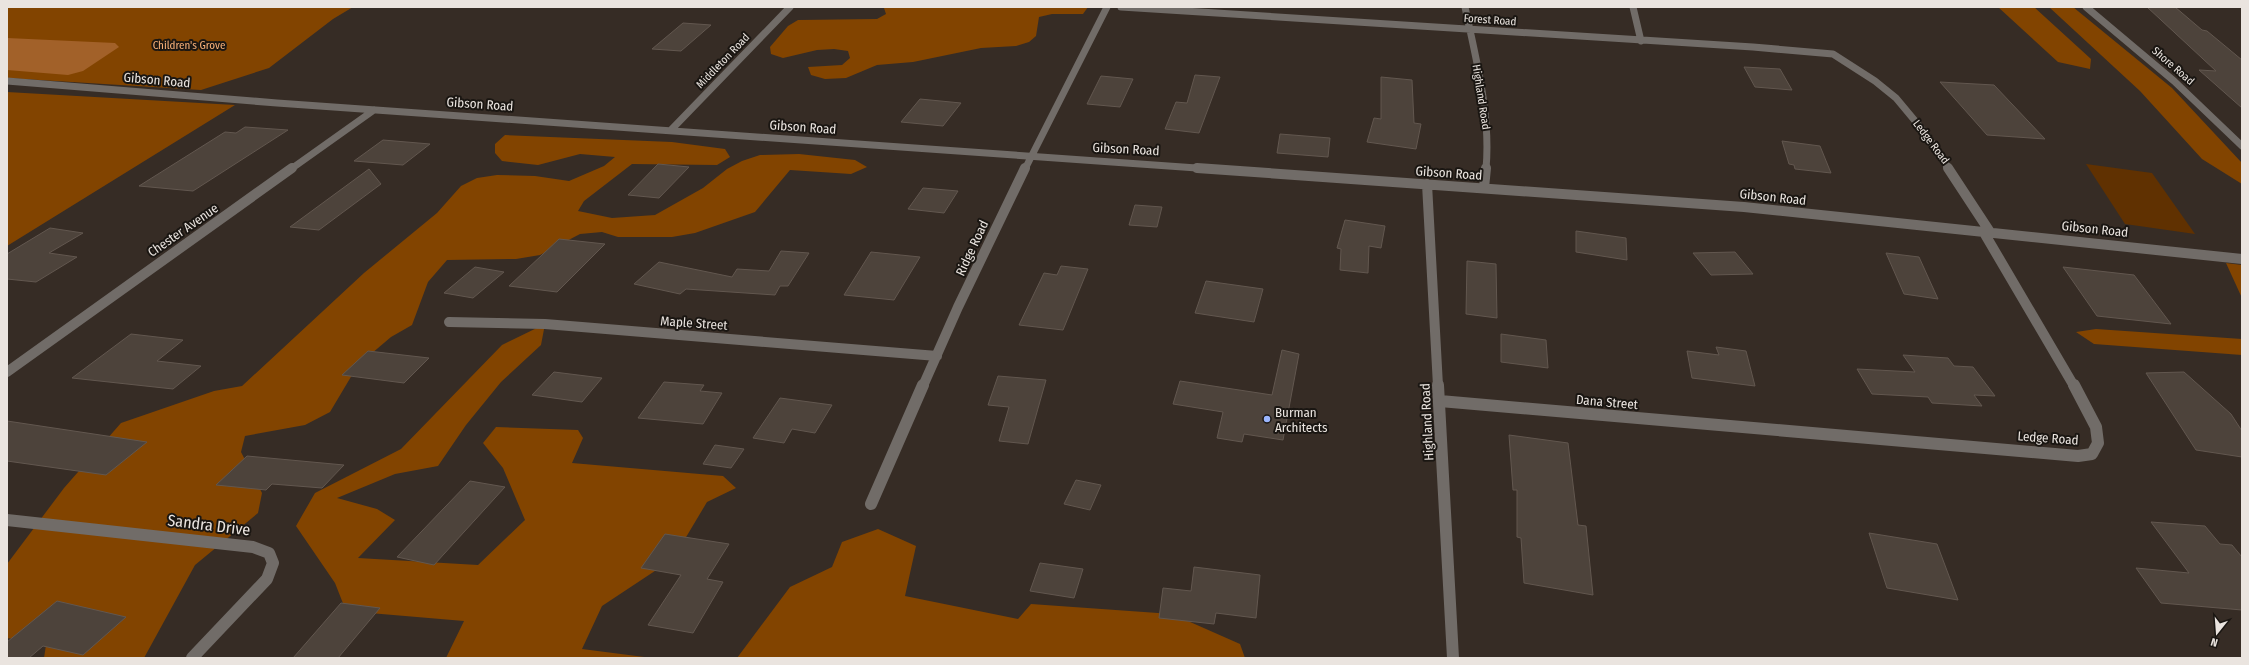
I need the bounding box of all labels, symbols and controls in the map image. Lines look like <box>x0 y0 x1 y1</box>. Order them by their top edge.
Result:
street label: Forest Road <box>1463 12 1517 28</box>
street label: Middleton Road <box>694 31 752 91</box>
park label: Children's Grove <box>153 39 225 52</box>
street label: Shore Road <box>2149 44 2197 88</box>
street label: Highland Road <box>1469 64 1493 130</box>
street label: Gibson Road <box>123 70 191 90</box>
street label: Gibson Road <box>446 94 514 114</box>
street label: Gibson Road <box>769 117 837 137</box>
street label: Ledge Road <box>1910 117 1952 167</box>
street label: Gibson Road <box>1092 140 1160 158</box>
street label: Gibson Road <box>1415 163 1483 183</box>
street label: Gibson Road <box>1739 186 1807 208</box>
street label: Chester Avenue <box>145 200 221 260</box>
street label: Ridge Road <box>953 218 991 278</box>
street label: Gibson Road <box>2061 218 2129 240</box>
street label: Maple Street <box>660 313 729 333</box>
street label: Highland Road <box>1417 383 1437 461</box>
street label: Dana Street <box>1575 392 1639 412</box>
place label: Burman Architects <box>1275 405 1328 435</box>
marker: Burman Architects <box>1262 414 1272 424</box>
street label: Ledge Road <box>2017 428 2079 448</box>
street label: Sandra Drive <box>166 510 252 540</box>
north arrow <box>2197 613 2237 653</box>
text: N <box>2209 635 2219 649</box>

